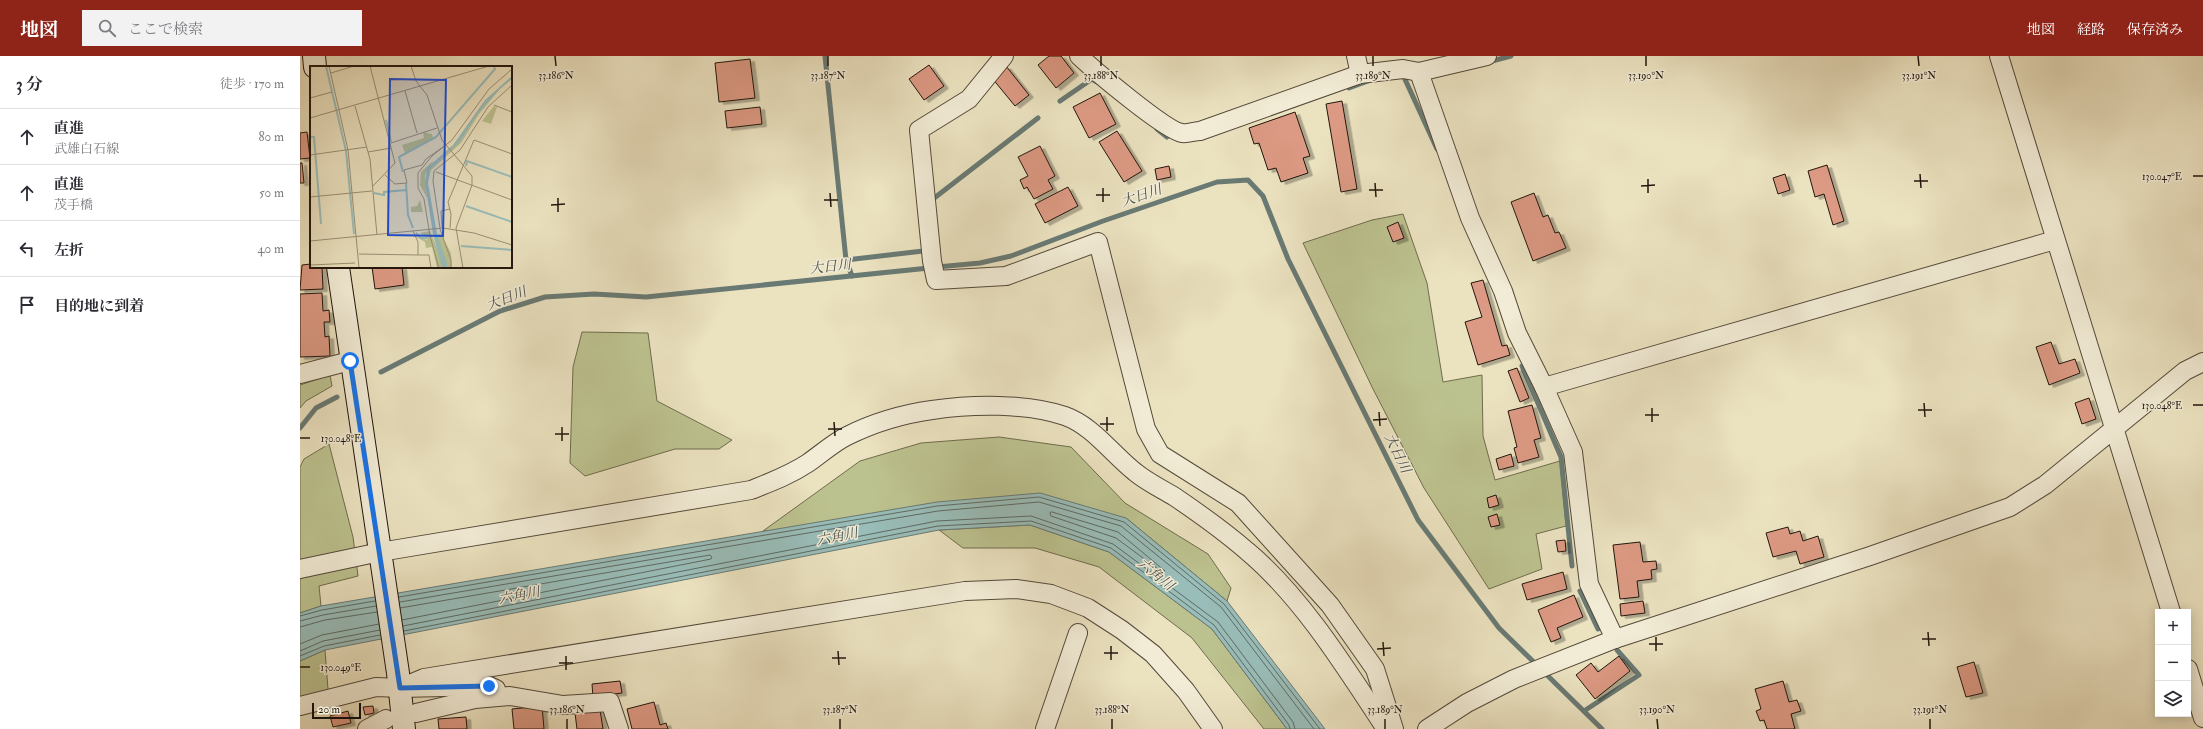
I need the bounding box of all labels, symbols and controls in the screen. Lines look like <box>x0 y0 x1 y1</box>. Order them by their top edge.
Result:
search box <box>82 10 362 46</box>
icon: search <box>96 17 118 39</box>
text: 地図 <box>20 18 58 42</box>
text: ここで検索 <box>128 20 203 39</box>
text: 地図 <box>2027 21 2055 38</box>
text: 経路 <box>2077 21 2105 38</box>
text: 保存済み <box>2127 21 2183 38</box>
inset map <box>310 66 512 268</box>
text: 33.186°N <box>538 70 574 82</box>
text: 33.187°N <box>811 70 846 82</box>
text: 33.188°N <box>1083 70 1119 82</box>
text: 33.189°N <box>1355 70 1391 82</box>
text: 33.190°N <box>1628 70 1664 82</box>
text: 33.191°N <box>1902 70 1936 82</box>
text: 3 分 <box>16 74 43 95</box>
text: 徒歩 · 170 m <box>220 76 284 92</box>
text: 直進 <box>54 119 84 138</box>
icon: ahead <box>16 126 38 148</box>
text: 80 m <box>258 129 284 145</box>
text: 武雄白石線 <box>54 141 119 157</box>
text: 130.047°E <box>2142 171 2182 183</box>
text: 直進 <box>54 175 84 194</box>
water label: 大日川 <box>1119 180 1166 210</box>
icon: ahead <box>16 182 38 204</box>
text: 50 m <box>259 185 284 201</box>
text: 茂手橋 <box>54 197 93 213</box>
icon: left <box>16 238 38 260</box>
text: 左折 <box>54 241 84 260</box>
text: 40 m <box>258 241 284 257</box>
water label: 大日川 <box>808 256 854 277</box>
water label: 大日川 <box>484 282 531 314</box>
icon: arrive <box>16 294 38 316</box>
text: 目的地に到着 <box>54 297 144 316</box>
route start <box>341 352 359 370</box>
text: 130.048°E <box>2142 400 2182 412</box>
water label: 大日川 <box>1381 431 1415 478</box>
text: 130.048°E <box>321 433 361 445</box>
water label: 六角川 <box>815 524 861 549</box>
water label: 六角川 <box>1134 555 1179 595</box>
water label: 六角川 <box>497 583 543 608</box>
map controls <box>2155 609 2191 717</box>
button: + <box>2155 609 2191 645</box>
button: − <box>2155 645 2191 681</box>
text: 130.049°E <box>321 662 361 674</box>
route end <box>480 677 498 695</box>
button: layers <box>2155 681 2191 717</box>
scale bar <box>312 701 361 720</box>
text: 20 m <box>318 703 340 716</box>
text: 33.186°N <box>549 704 585 716</box>
text: 33.187°N <box>823 704 858 716</box>
text: 33.188°N <box>1094 704 1130 716</box>
text: 33.189°N <box>1367 704 1403 716</box>
text: 33.190°N <box>1639 704 1675 716</box>
text: 33.191°N <box>1913 704 1947 716</box>

